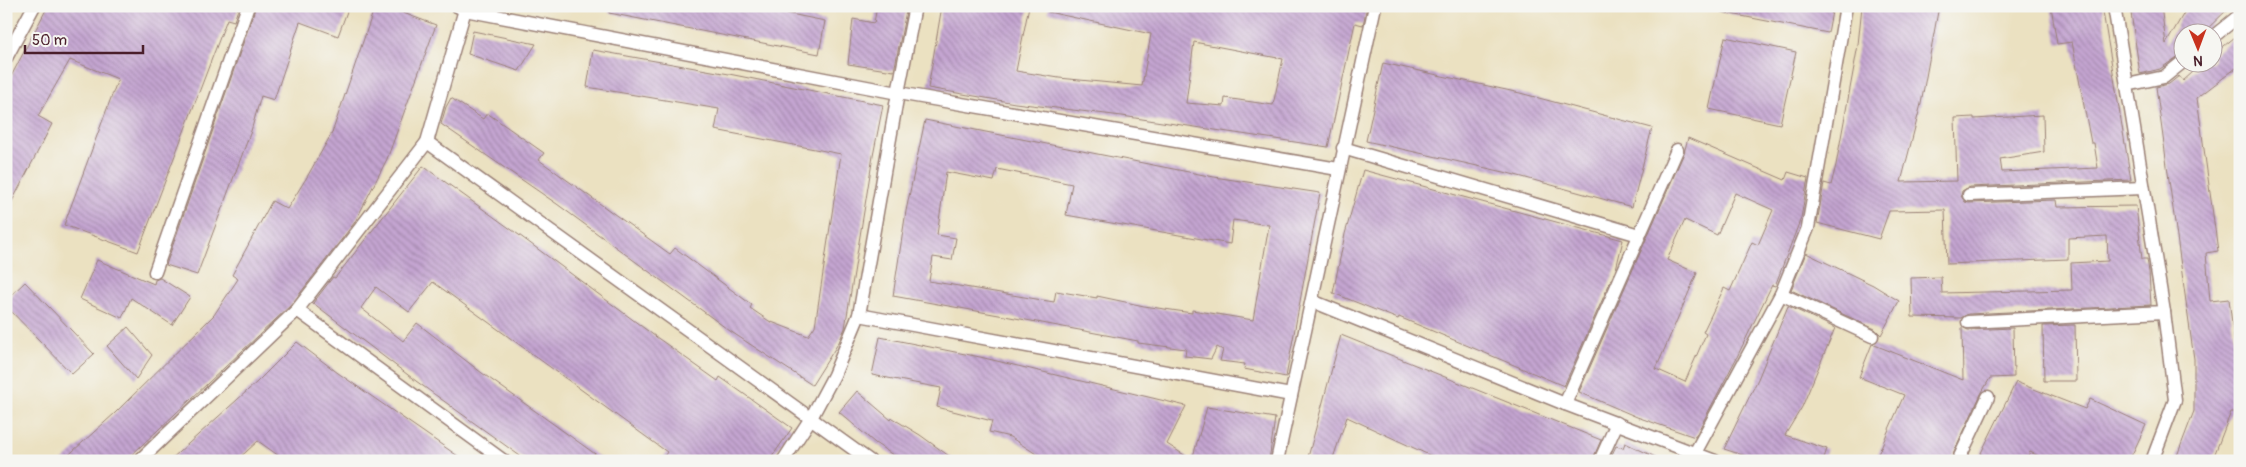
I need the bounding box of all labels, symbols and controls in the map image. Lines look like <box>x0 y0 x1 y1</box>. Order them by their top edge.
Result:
scale bar <box>25 22 142 54</box>
north arrow <box>2174 22 2224 72</box>
text: 50 m <box>32 31 67 50</box>
text: N <box>2193 52 2203 69</box>

